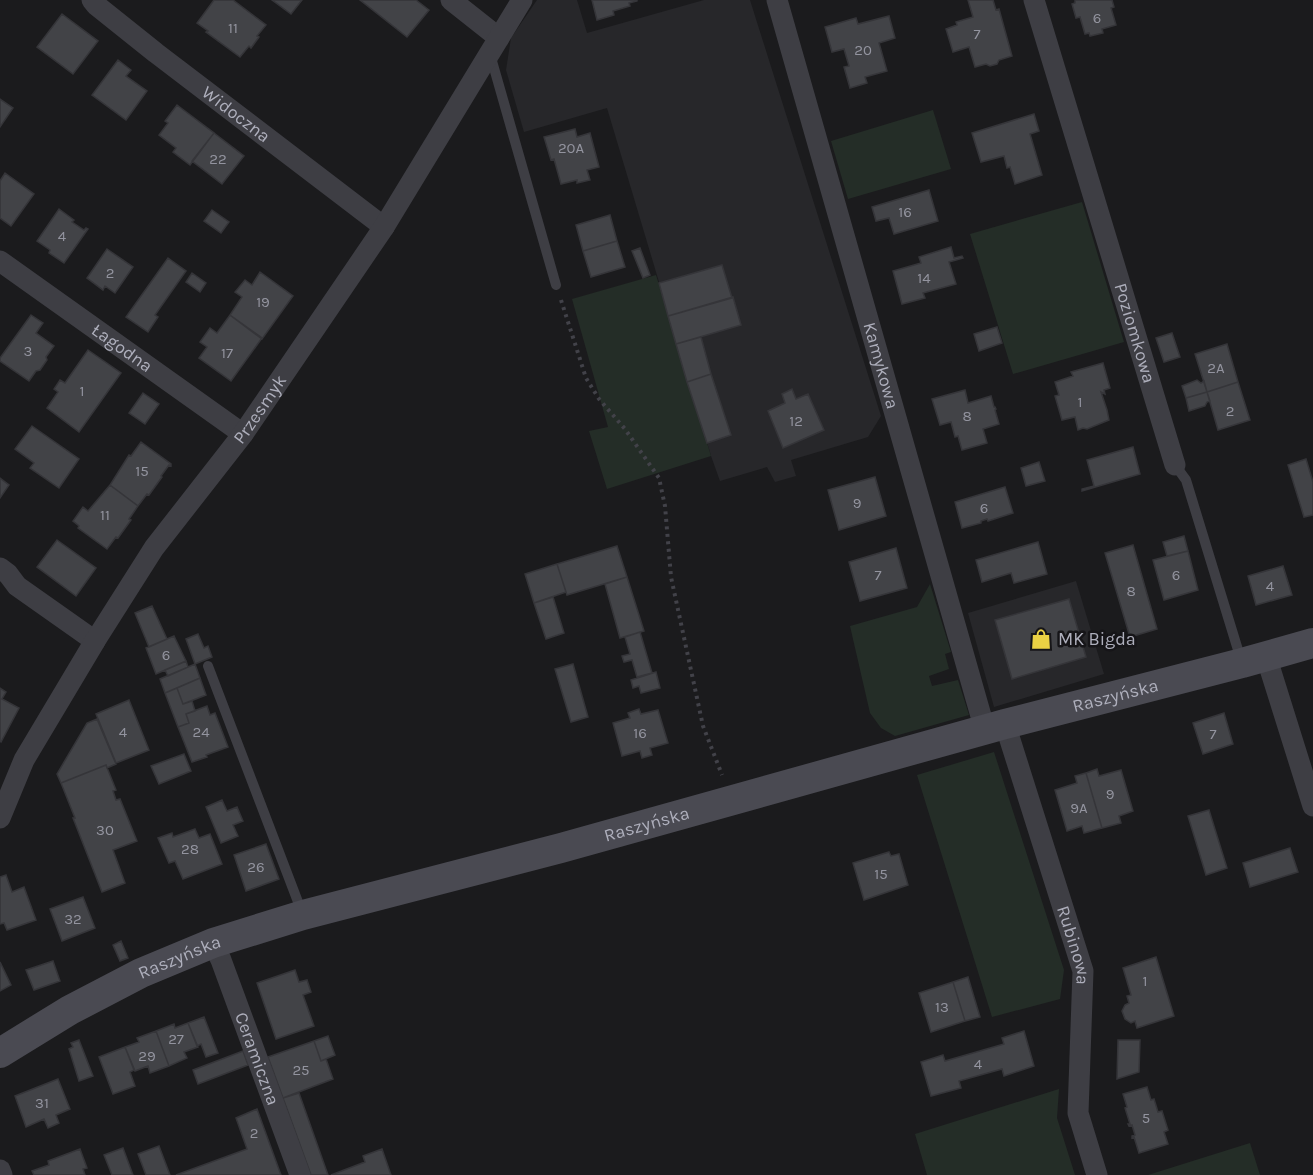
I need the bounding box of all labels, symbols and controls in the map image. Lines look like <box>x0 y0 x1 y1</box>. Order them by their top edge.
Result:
house number: 6 <box>1093 9 1101 27</box>
house number: 11 <box>228 19 238 37</box>
house number: 7 <box>973 25 981 43</box>
house number: 20 <box>854 41 872 59</box>
street label: Widoczna <box>197 81 275 147</box>
house number: 20A <box>558 139 584 157</box>
house number: 22 <box>209 150 227 168</box>
house number: 16 <box>898 203 912 221</box>
house number: 4 <box>58 227 67 245</box>
house number: 2 <box>106 264 114 282</box>
house number: 14 <box>917 269 931 287</box>
street label: Poziomkowa <box>1109 280 1161 386</box>
house number: 19 <box>256 293 270 311</box>
street label: Łagodna <box>87 319 157 377</box>
street label: Kamykowa <box>858 320 904 411</box>
house number: 3 <box>24 342 32 360</box>
house number: 17 <box>221 344 233 362</box>
house number: 2A <box>1207 359 1225 377</box>
street label: Przesmyk <box>228 370 291 448</box>
house number: 1 <box>80 382 84 400</box>
house number: 1 <box>1078 393 1082 411</box>
house number: 2 <box>1226 402 1234 420</box>
house number: 8 <box>962 407 972 425</box>
house number: 12 <box>789 412 803 430</box>
house number: 15 <box>135 462 149 480</box>
house number: 9 <box>853 494 861 512</box>
house number: 6 <box>980 499 988 517</box>
house number: 11 <box>100 506 110 524</box>
house number: 7 <box>874 566 882 584</box>
house number: 6 <box>1172 566 1180 584</box>
house number: 4 <box>1266 577 1275 595</box>
house number: 8 <box>1126 582 1136 600</box>
shop icon: MK Bigda <box>1029 627 1053 651</box>
place label: MK Bigda <box>1058 628 1136 650</box>
house number: 6 <box>162 646 170 664</box>
street label: Raszyńska <box>1070 674 1161 717</box>
house number: 4 <box>119 723 128 741</box>
house number: 24 <box>192 723 210 741</box>
house number: 16 <box>633 724 647 742</box>
house number: 7 <box>1209 725 1217 743</box>
house number: 9 <box>1106 785 1114 803</box>
house number: 9A <box>1070 799 1088 817</box>
street label: Raszyńska <box>601 802 692 846</box>
house number: 30 <box>96 821 114 839</box>
house number: 28 <box>181 840 199 858</box>
house number: 26 <box>247 858 265 876</box>
house number: 15 <box>874 865 888 883</box>
street label: Rubinowa <box>1052 903 1095 985</box>
house number: 32 <box>64 910 82 928</box>
street label: Raszyńska <box>135 930 224 984</box>
house number: 1 <box>1143 972 1147 990</box>
house number: 13 <box>935 998 949 1016</box>
street label: Ceramiczna <box>230 1009 284 1108</box>
house number: 27 <box>168 1030 184 1048</box>
house number: 29 <box>138 1047 156 1065</box>
house number: 4 <box>974 1055 983 1073</box>
house number: 25 <box>292 1061 310 1079</box>
house number: 31 <box>35 1094 49 1112</box>
house number: 5 <box>1142 1109 1150 1127</box>
house number: 2 <box>250 1124 258 1142</box>

